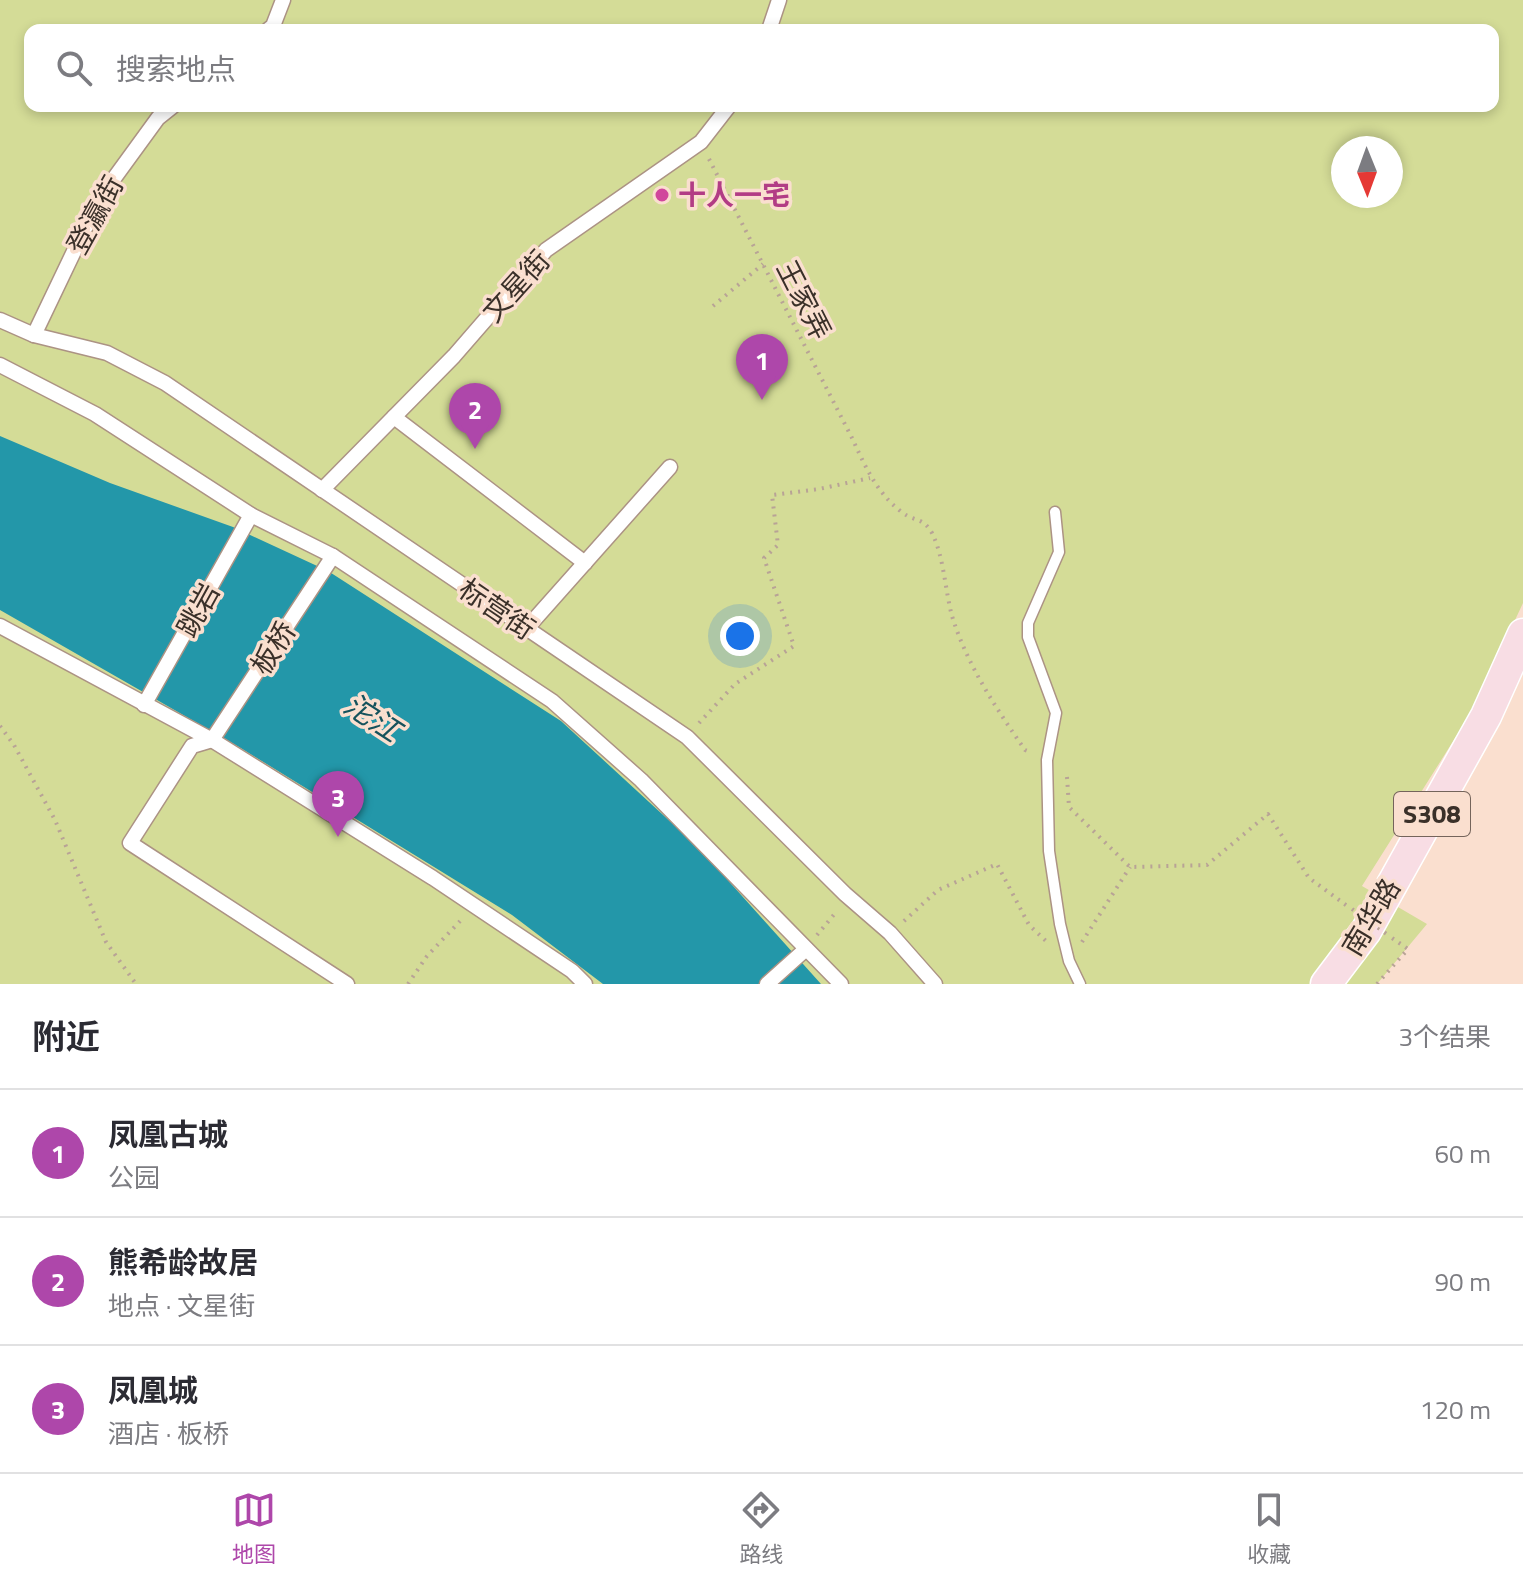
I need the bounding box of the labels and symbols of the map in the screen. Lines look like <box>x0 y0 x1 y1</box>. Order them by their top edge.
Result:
north arrow <box>1331 136 1403 208</box>
street label: 登瀛街 <box>55 168 134 262</box>
place label: 十人一宅 <box>678 173 790 216</box>
marker: 十人一宅 <box>653 186 671 204</box>
street label: 文星街 <box>472 240 560 331</box>
street label: 王家弄 <box>766 253 843 347</box>
pin: 1 <box>736 334 788 400</box>
pin: 2 <box>449 383 501 449</box>
street label: 标营街 <box>450 567 544 650</box>
street label: 跳岩 <box>165 575 230 645</box>
street label: 板桥 <box>239 613 306 683</box>
your location <box>720 616 760 656</box>
water label: 沱江 <box>335 682 413 754</box>
pin: 3 <box>312 771 364 837</box>
road number: S308 <box>1394 792 1470 836</box>
street label: 南华路 <box>1331 870 1411 964</box>

